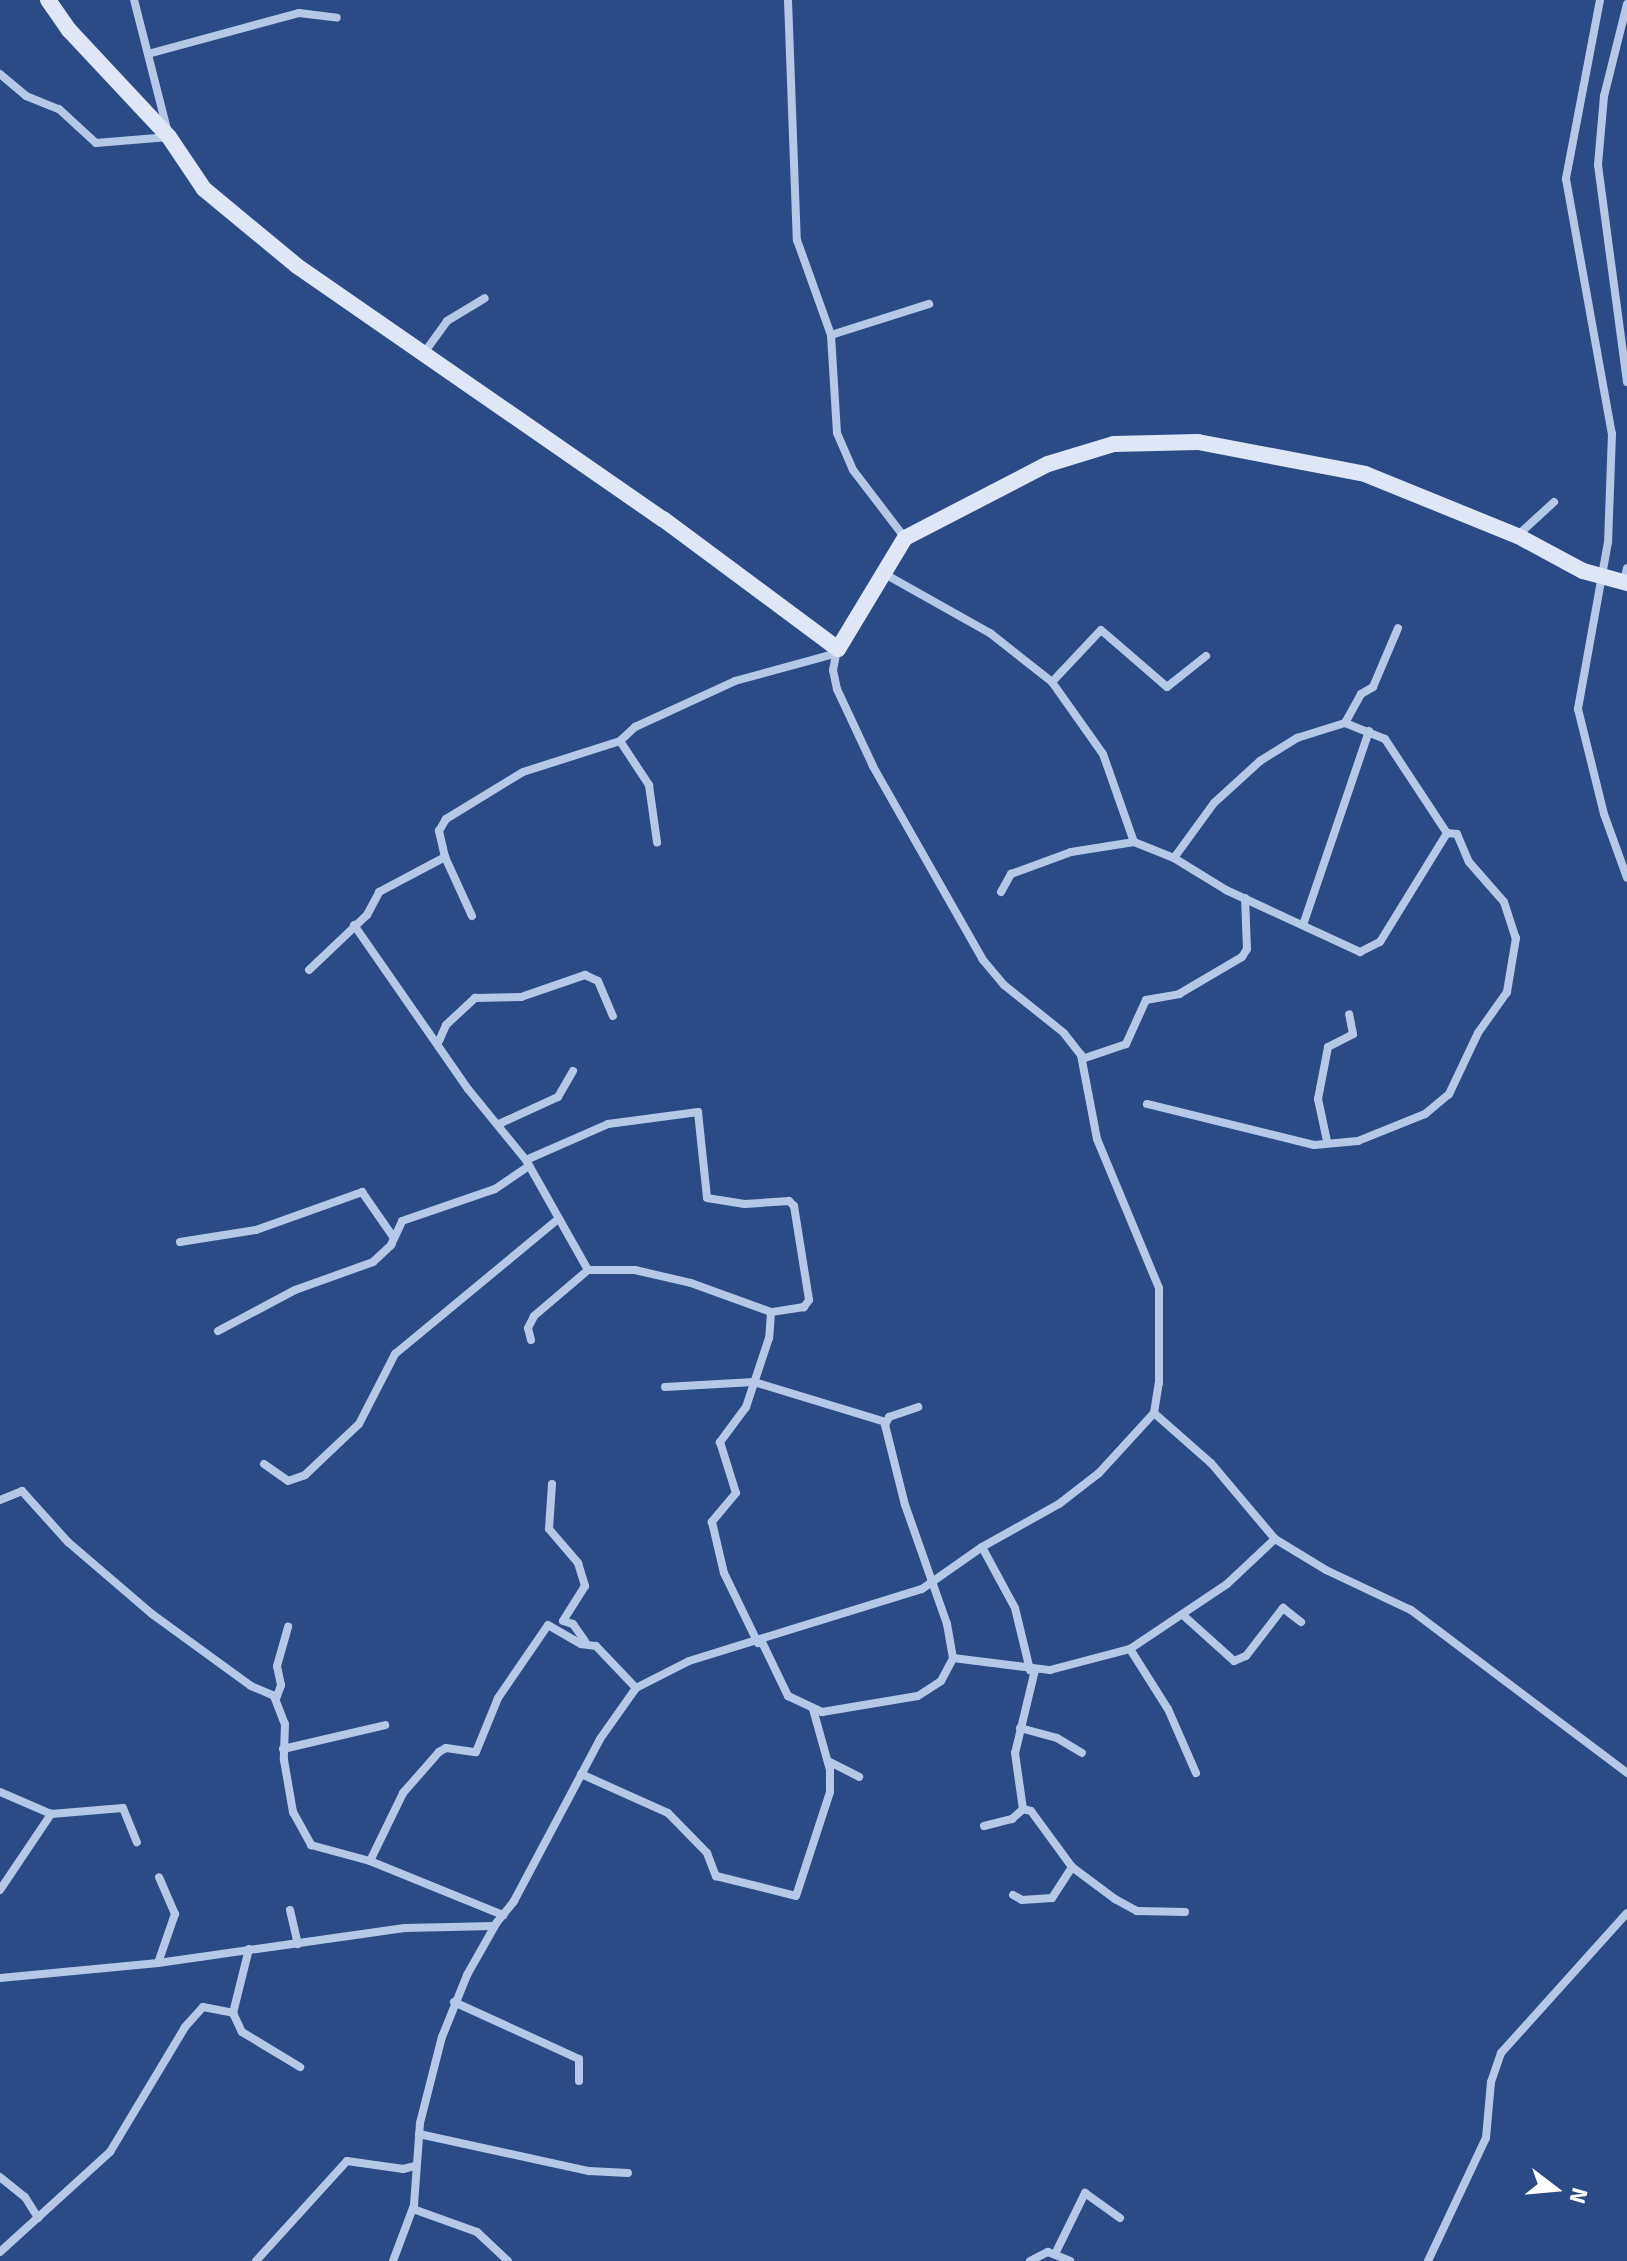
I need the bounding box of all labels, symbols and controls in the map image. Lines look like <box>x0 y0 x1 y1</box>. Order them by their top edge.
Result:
north arrow <box>1515 2149 1595 2229</box>
text: N <box>1563 2185 1594 2207</box>

